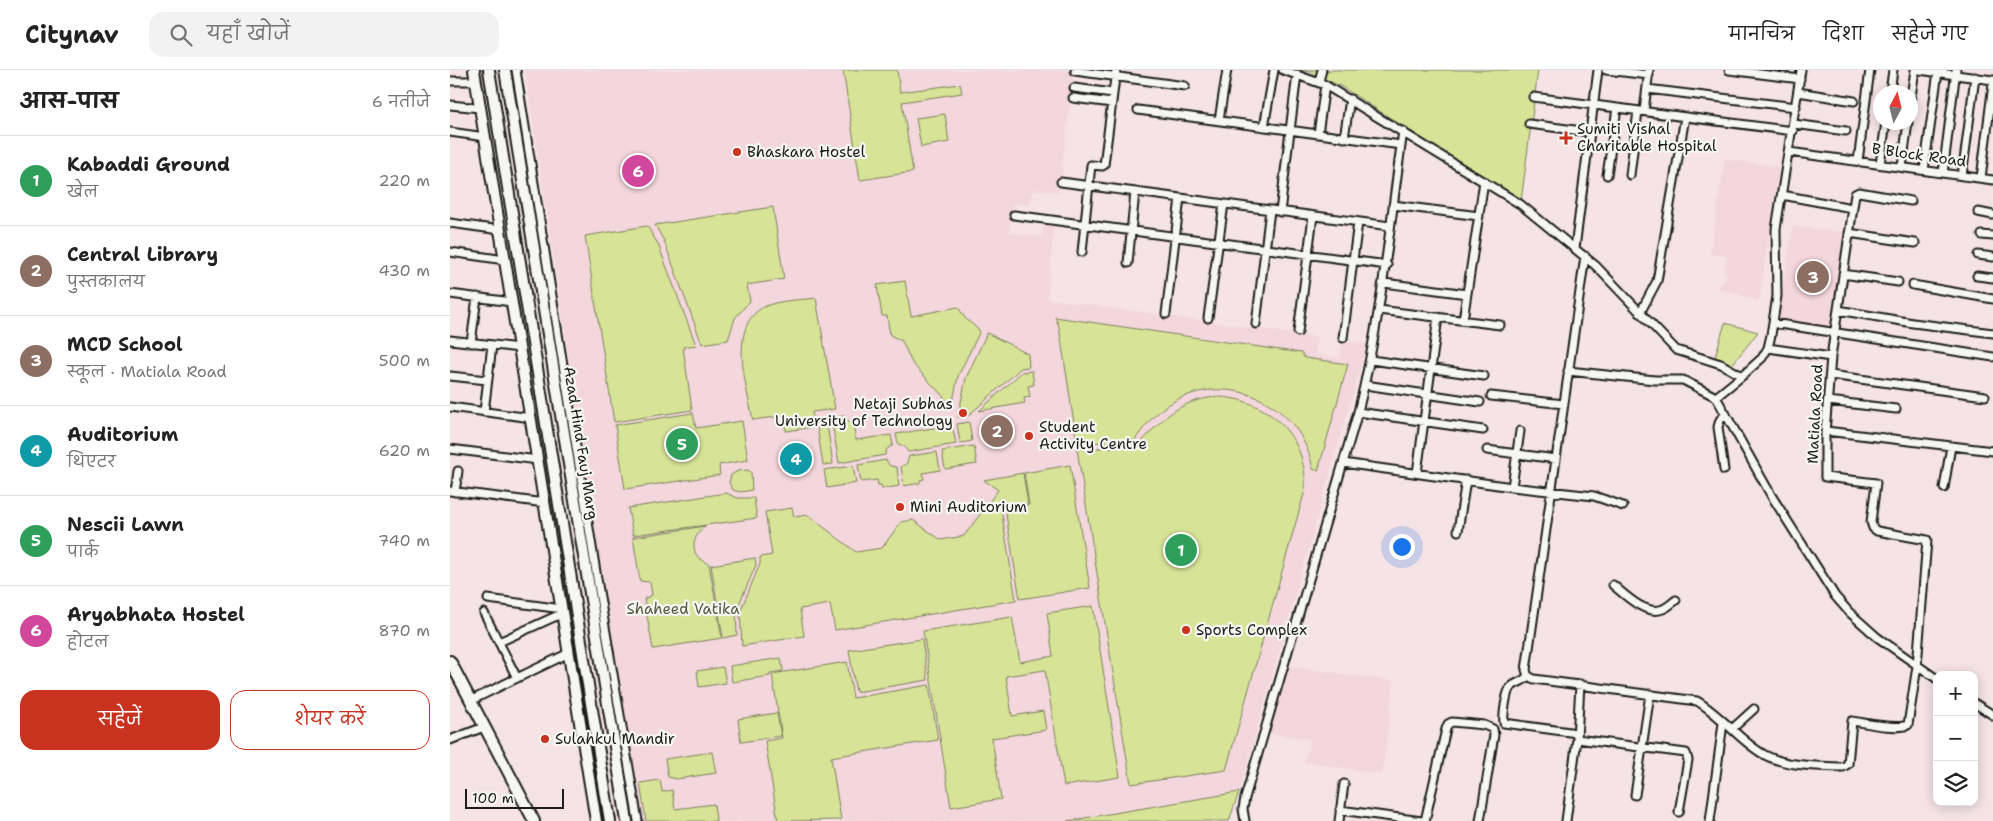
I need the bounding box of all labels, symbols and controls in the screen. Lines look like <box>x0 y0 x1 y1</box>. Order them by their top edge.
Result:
search box <box>149 12 499 57</box>
text: Citynav <box>25 19 119 51</box>
icon: search <box>167 21 195 49</box>
text: यहाँ खोजें <box>207 21 290 46</box>
text: मानचित्र <box>1729 22 1795 46</box>
text: दिशा <box>1823 22 1864 46</box>
text: सहेजे गए <box>1892 22 1968 46</box>
north arrow <box>1873 85 1918 130</box>
text: आस-पास <box>20 87 118 115</box>
text: 6 नतीजे <box>372 91 430 112</box>
place label: Sumiti Vishal Charitable Hospital <box>1577 119 1717 156</box>
marker: Sumiti Vishal Charitable Hospital <box>1559 131 1573 145</box>
street label: B Block Road <box>1870 138 1968 172</box>
place label: Bhaskara Hostel <box>747 142 866 162</box>
marker: Bhaskara Hostel <box>731 146 743 158</box>
text: Kabaddi Ground <box>67 152 230 177</box>
pin: 6 <box>622 152 654 190</box>
text: 1 <box>32 170 40 191</box>
text: 220 m <box>378 170 430 191</box>
text: खेल <box>67 181 98 202</box>
text: Central Library <box>67 242 218 267</box>
pin: 3 <box>1797 258 1829 296</box>
text: 2 <box>30 260 42 281</box>
text: 430 m <box>379 260 430 281</box>
text: पुस्तकालय <box>67 271 145 292</box>
text: MCD School <box>67 332 183 357</box>
text: 3 <box>30 350 42 371</box>
text: 500 m <box>379 350 430 371</box>
text: स्कूल · Matiala Road <box>67 361 227 382</box>
street label: Matiala Road <box>1802 363 1828 464</box>
street label: Azad Hind Fauj Marg <box>559 365 603 521</box>
place label: Netaji Subhas University of Technology <box>775 394 953 431</box>
marker: Netaji Subhas University of Technology <box>957 407 969 419</box>
pin: 2 <box>981 412 1013 450</box>
place label: Student Activity Centre <box>1039 417 1147 454</box>
text: Auditorium <box>67 422 178 447</box>
pin: 5 <box>666 425 698 463</box>
marker: Student Activity Centre <box>1023 430 1035 442</box>
text: 4 <box>30 440 42 461</box>
text: 620 m <box>379 440 430 461</box>
pin: 4 <box>780 440 812 478</box>
text: थिएटर <box>67 451 116 472</box>
place label: Mini Auditorium <box>910 497 1027 517</box>
marker: Mini Auditorium <box>894 501 906 513</box>
text: Nescii Lawn <box>67 512 184 537</box>
text: 5 <box>31 530 41 551</box>
text: 740 m <box>378 530 430 551</box>
pin: 1 <box>1165 531 1197 569</box>
your location <box>1389 534 1415 560</box>
text: पार्क <box>67 541 98 562</box>
park label: Shaheed Vatika <box>626 599 740 619</box>
text: Aryabhata Hostel <box>67 602 245 627</box>
text: 6 <box>30 620 42 641</box>
text: 870 m <box>379 620 430 641</box>
place label: Sports Complex <box>1196 620 1307 640</box>
marker: Sports Complex <box>1180 624 1192 636</box>
text: होटल <box>67 631 109 652</box>
map controls <box>1933 671 1978 806</box>
button: + <box>1933 671 1978 716</box>
button: सहेजें <box>20 690 220 750</box>
button: शेयर करें <box>230 690 430 750</box>
button: − <box>1933 716 1978 761</box>
place label: Sulahkul Mandir <box>555 729 675 749</box>
marker: Sulahkul Mandir <box>539 733 551 745</box>
button: layers <box>1933 761 1978 806</box>
scale bar <box>465 786 564 809</box>
text: 100 m <box>472 789 514 807</box>

